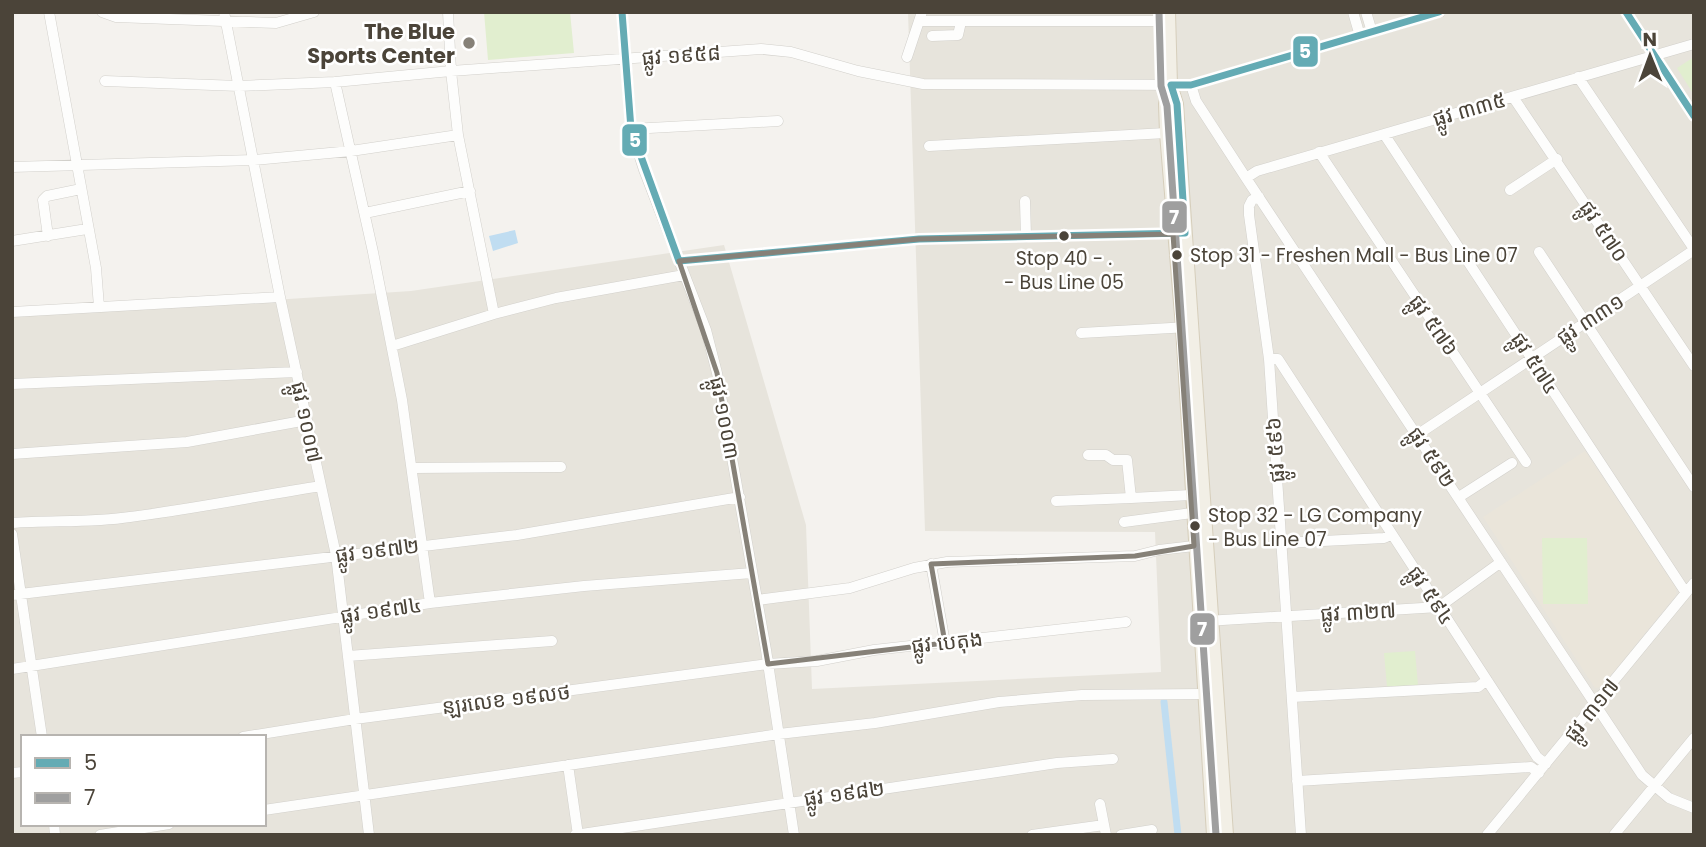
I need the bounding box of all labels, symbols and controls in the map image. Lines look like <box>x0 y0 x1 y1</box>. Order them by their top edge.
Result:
place label: The Blue Sports Center <box>307 17 455 70</box>
north arrow <box>1615 21 1685 91</box>
text: N <box>1642 26 1657 53</box>
marker: The Blue Sports Center <box>461 35 477 51</box>
line badge: 5 <box>1292 35 1319 68</box>
street label: ផ្លូវ ១៩៥៨ <box>641 38 722 77</box>
text: 5 <box>1299 38 1311 65</box>
street label: ផ្លូវ ៣៣៥ <box>1429 85 1511 138</box>
line badge: 5 <box>621 123 648 157</box>
text: 5 <box>629 127 641 154</box>
street label: ផ្លូវ ៥៧០ <box>1568 194 1635 271</box>
line badge: 7 <box>1161 200 1188 234</box>
text: 7 <box>1169 204 1179 231</box>
marker: Stop 40 - . - Bus Line 05 <box>1057 229 1071 243</box>
place label: Stop 31 - Freshen Mall - Bus Line 07 <box>1190 242 1518 269</box>
place label: Stop 40 - . - Bus Line 05 <box>1004 245 1124 296</box>
marker: Stop 31 - Freshen Mall - Bus Line 07 <box>1170 248 1184 262</box>
street label: ផ្លូវ ៣៣១ <box>1551 286 1632 356</box>
street label: ផ្លូវ ៥៧៦ <box>1398 288 1466 365</box>
street label: ផ្លូវ ៥៧៤ <box>1500 326 1566 403</box>
street label: ផ្លូវ ១០០៣ <box>698 374 747 463</box>
street label: ផ្លូវ ១០០៧ <box>279 379 330 466</box>
street label: ផ្លូវ ៥៩៦ <box>1258 416 1297 484</box>
street label: ផ្លូវ ៥៩២ <box>1397 421 1463 496</box>
place label: Stop 32 - LG Company - Bus Line 07 <box>1208 502 1422 553</box>
marker: Stop 32 - LG Company - Bus Line 07 <box>1188 519 1202 533</box>
street label: ផ្លូវ ១៩៧២ <box>333 530 421 575</box>
street label: ផ្លូវ ៥៩៤ <box>1396 560 1461 633</box>
street label: ផ្លូវ ១៩៧៤ <box>338 590 424 635</box>
street label: ផ្លូវ ៣២៧ <box>1319 596 1397 634</box>
line badge: 7 <box>1189 612 1216 646</box>
text: 7 <box>1197 616 1207 643</box>
street label: ផ្លូវ បេតុង <box>910 624 985 665</box>
street label: ផ្លូវ ៣១៧ <box>1557 672 1629 751</box>
street label: ន្ឡរលេខ ១៩លថ <box>440 677 572 721</box>
legend <box>21 735 266 826</box>
text: 5 <box>84 748 97 777</box>
street label: ផ្លូវ ១៩៨២ <box>802 773 887 818</box>
text: 7 <box>84 783 95 812</box>

